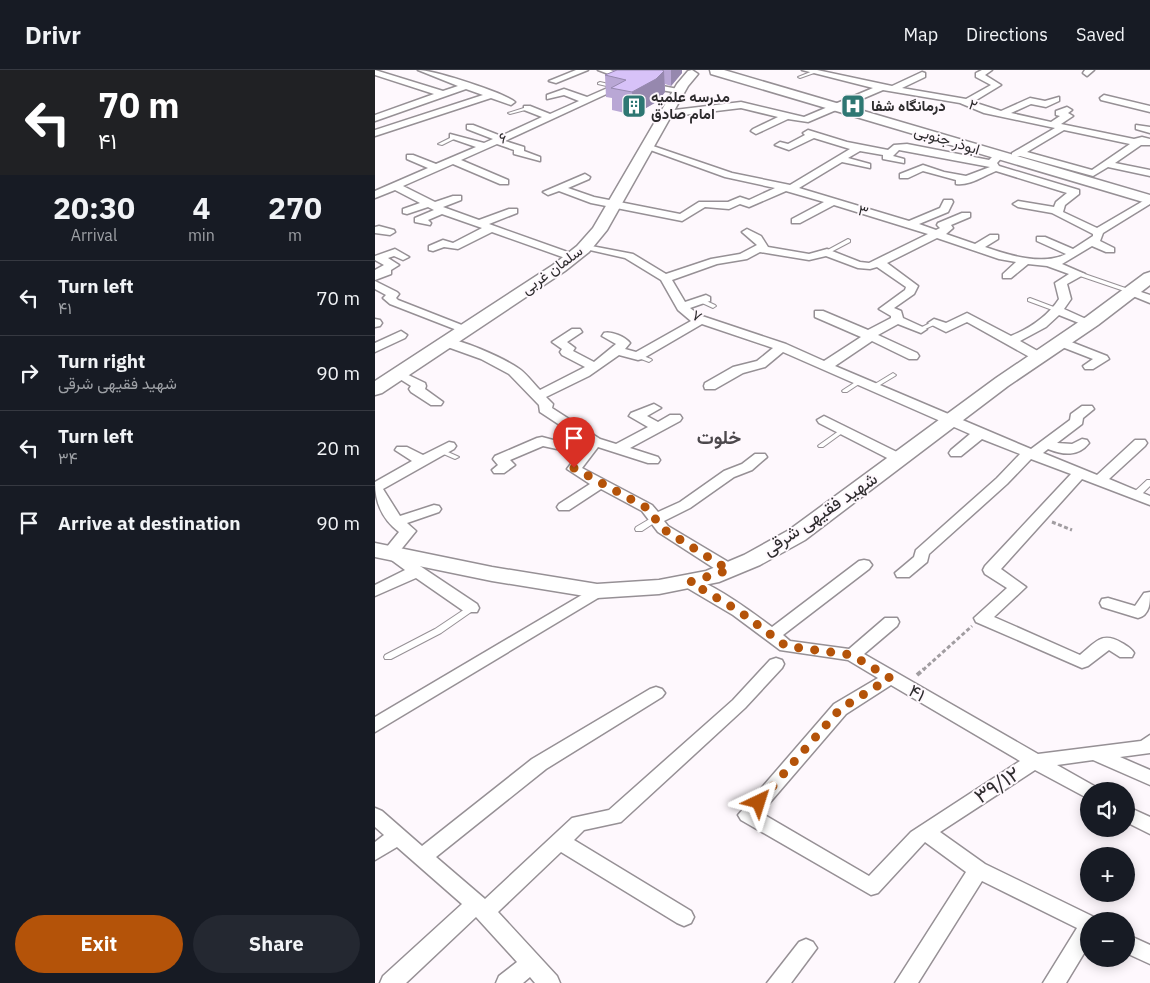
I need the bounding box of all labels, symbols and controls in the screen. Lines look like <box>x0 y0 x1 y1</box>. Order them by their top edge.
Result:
text: Drivr <box>25 19 81 51</box>
text: Map <box>903 23 938 46</box>
text: Directions <box>966 23 1048 46</box>
text: Saved <box>1076 23 1125 46</box>
text: 70 m <box>98 82 180 128</box>
place label: مدرسه علمیه امام صادق <box>651 87 730 124</box>
icon: left <box>15 90 80 155</box>
building icon: مدرسه علمیه امام صادق <box>621 93 647 119</box>
hospital icon: درمانگاه شفا <box>840 93 866 119</box>
street label: ۲ <box>966 94 981 115</box>
place label: درمانگاه شفا <box>871 96 946 115</box>
street label: ابوذر جنوبی <box>912 121 982 159</box>
text: ۴۱ <box>98 126 117 155</box>
street label: ۶ <box>496 127 510 148</box>
text: 20:30 <box>53 188 135 227</box>
text: 4 <box>192 188 210 227</box>
text: 270 <box>268 188 322 227</box>
street label: ۳ <box>856 200 871 221</box>
text: Arrival <box>71 225 117 245</box>
text: min <box>188 225 215 245</box>
text: m <box>288 225 302 245</box>
street label: سلمان غربی <box>517 241 587 299</box>
text: Turn left <box>58 274 134 298</box>
icon: left <box>15 284 43 312</box>
text: 70 m <box>316 286 360 310</box>
text: ۴۱ <box>58 298 72 318</box>
street label: ۷ <box>689 305 706 326</box>
text: Turn right <box>58 349 145 373</box>
icon: right <box>15 359 43 387</box>
text: 90 m <box>316 361 360 385</box>
text: شهید فقیهی شرقی <box>58 373 177 393</box>
pin <box>553 417 595 468</box>
text: Turn left <box>58 424 134 448</box>
icon: arrive <box>560 424 588 452</box>
district label: خلوت <box>697 425 741 450</box>
icon: left <box>15 434 43 462</box>
text: 20 m <box>316 436 360 460</box>
text: ۳۴ <box>58 448 78 468</box>
street label: شهید فقیهی شرقی <box>758 467 882 560</box>
icon: arrive <box>15 509 43 537</box>
text: Arrive at destination <box>58 511 241 535</box>
text: 90 m <box>316 511 360 535</box>
street label: ۴۱ <box>905 679 930 706</box>
street label: ۳۹/۱۲ <box>968 759 1025 809</box>
position arrow <box>732 775 784 827</box>
map controls <box>1080 782 1135 967</box>
button: sound <box>1080 782 1135 837</box>
button: + <box>1080 847 1135 902</box>
button: − <box>1080 912 1135 967</box>
button: Exit <box>15 915 183 973</box>
button: Share <box>193 915 360 973</box>

